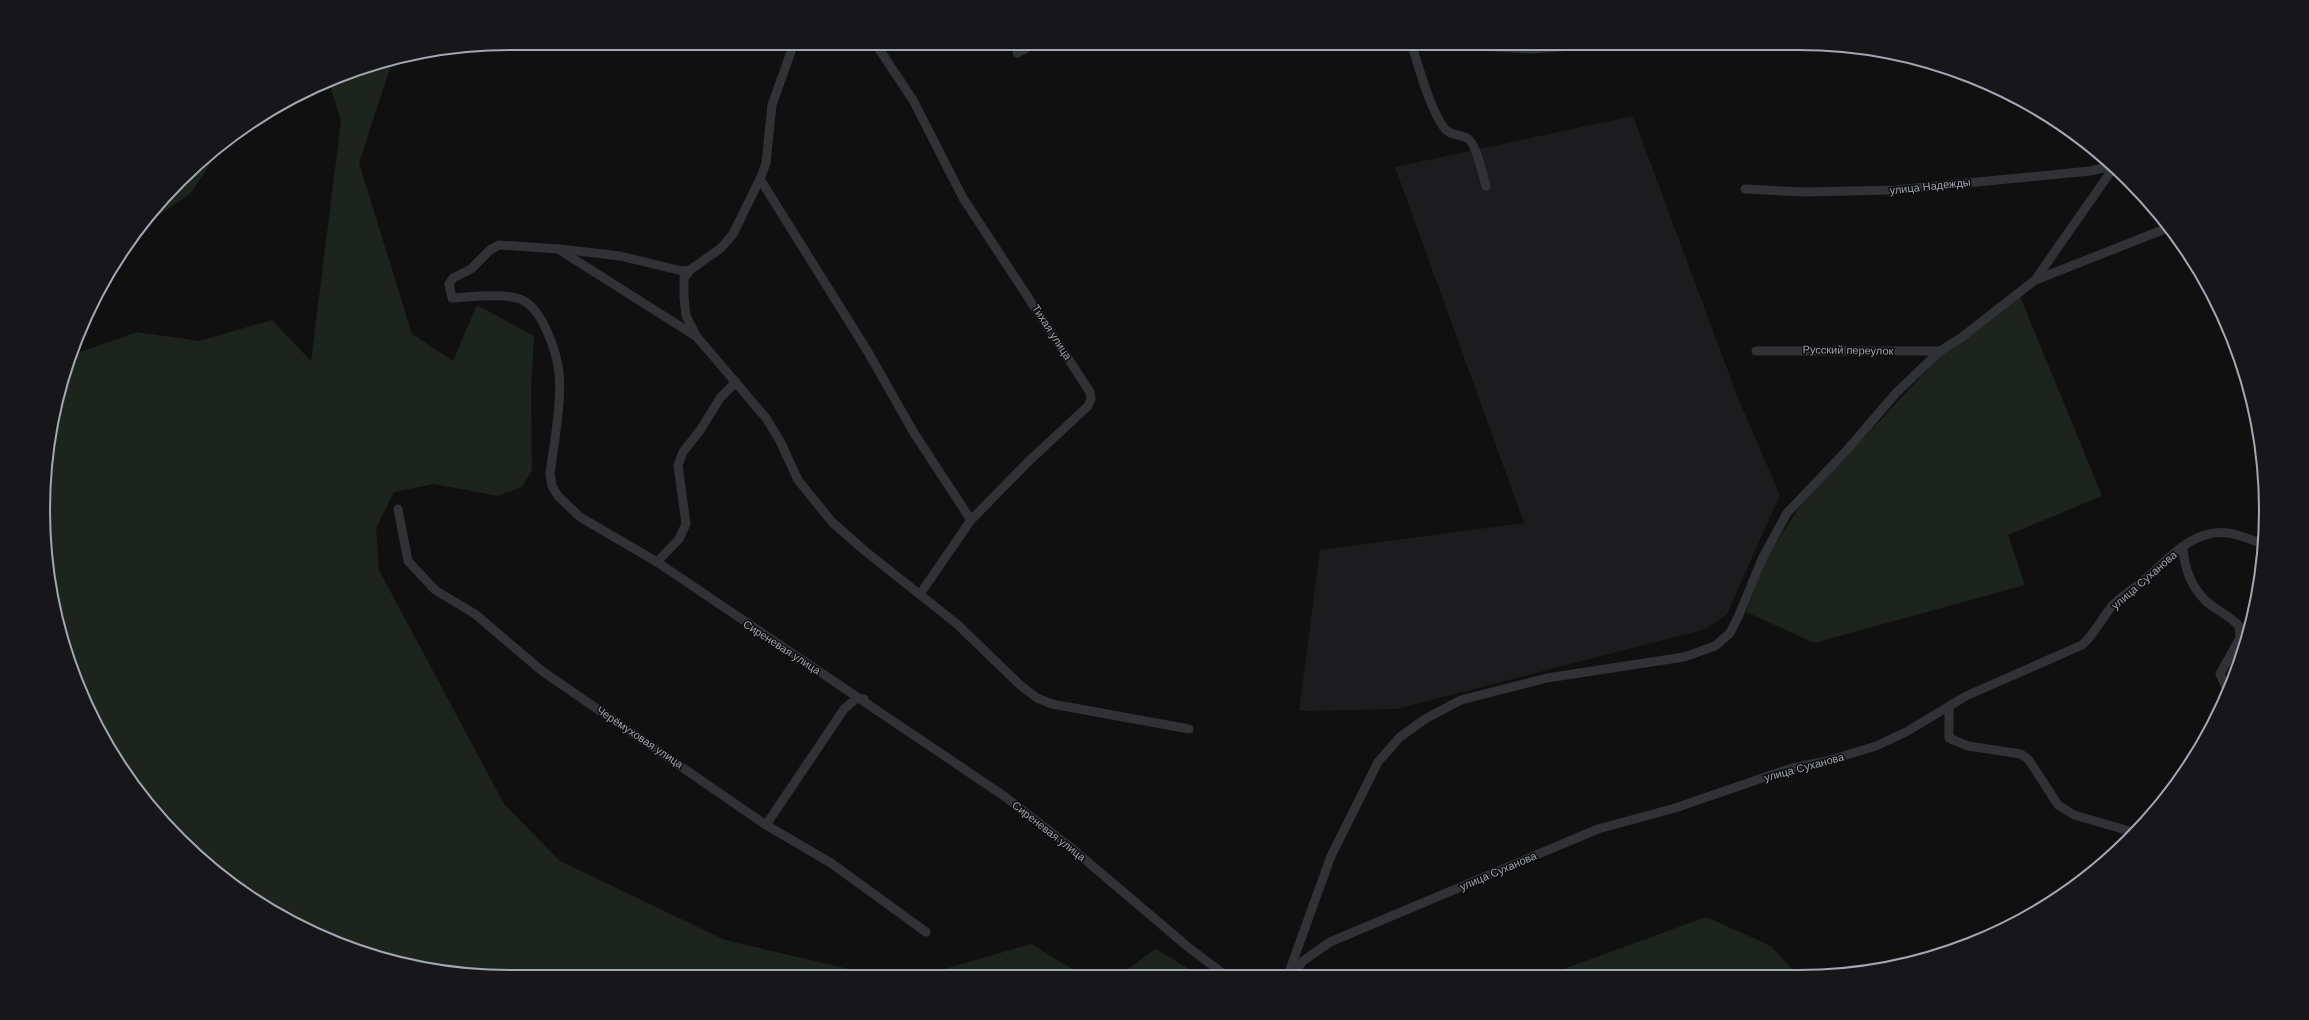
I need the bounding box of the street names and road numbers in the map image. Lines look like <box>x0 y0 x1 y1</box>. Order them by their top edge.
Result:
street label: улица Надежды <box>1889 176 1971 196</box>
street label: Тихая улица <box>1030 302 1075 362</box>
street label: Русский переулок <box>1803 343 1894 357</box>
street label: улица Суханова <box>2109 548 2180 612</box>
street label: Сиреневая улица <box>741 618 824 677</box>
street label: Черёмуховая улица <box>595 704 686 771</box>
street label: улица Суханова <box>1763 750 1846 783</box>
street label: Сиреневая улица <box>1010 799 1089 864</box>
street label: улица Суханова <box>1458 849 1539 893</box>

